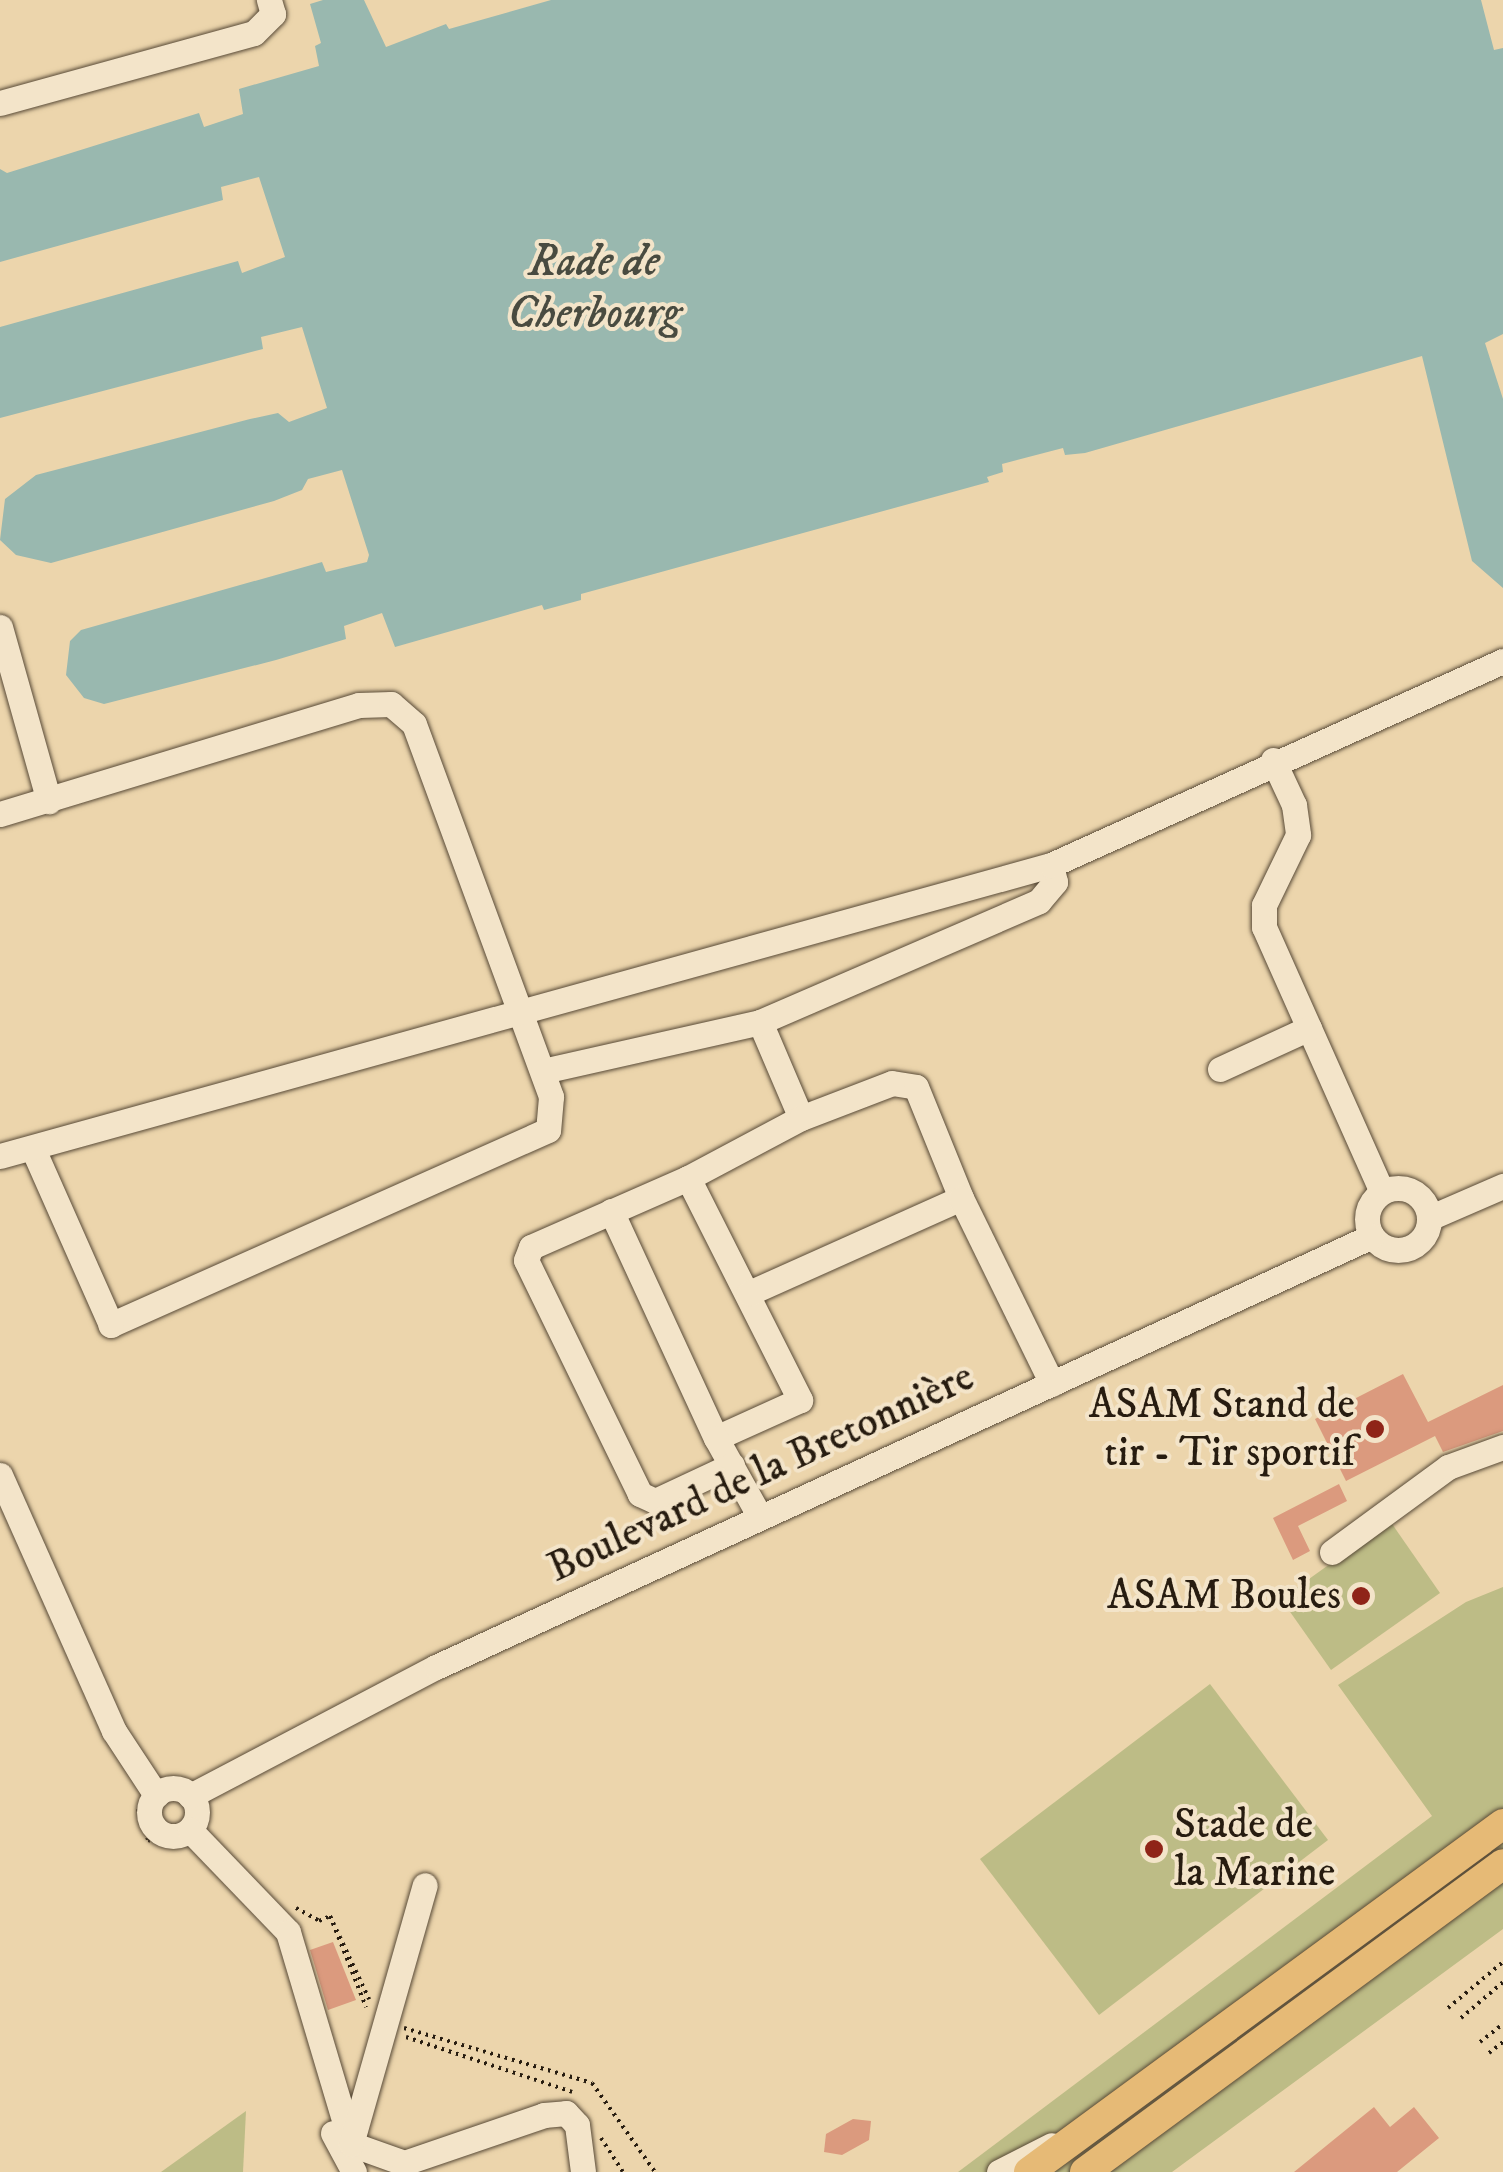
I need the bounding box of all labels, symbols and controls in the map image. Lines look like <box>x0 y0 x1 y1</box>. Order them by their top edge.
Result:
water label: Rade de Cherbourg <box>507 236 681 342</box>
street label: Boulevard de la Bretonnière <box>540 1352 982 1594</box>
place label: ASAM Stand de tir - Tir sportif <box>1089 1380 1355 1478</box>
marker: ASAM Stand de tir - Tir sportif <box>1364 1418 1386 1440</box>
place label: ASAM Boules <box>1107 1571 1341 1621</box>
marker: ASAM Boules <box>1350 1585 1372 1607</box>
place label: Stade de la Marine <box>1174 1800 1335 1898</box>
marker: Stade de la Marine <box>1143 1838 1165 1860</box>

